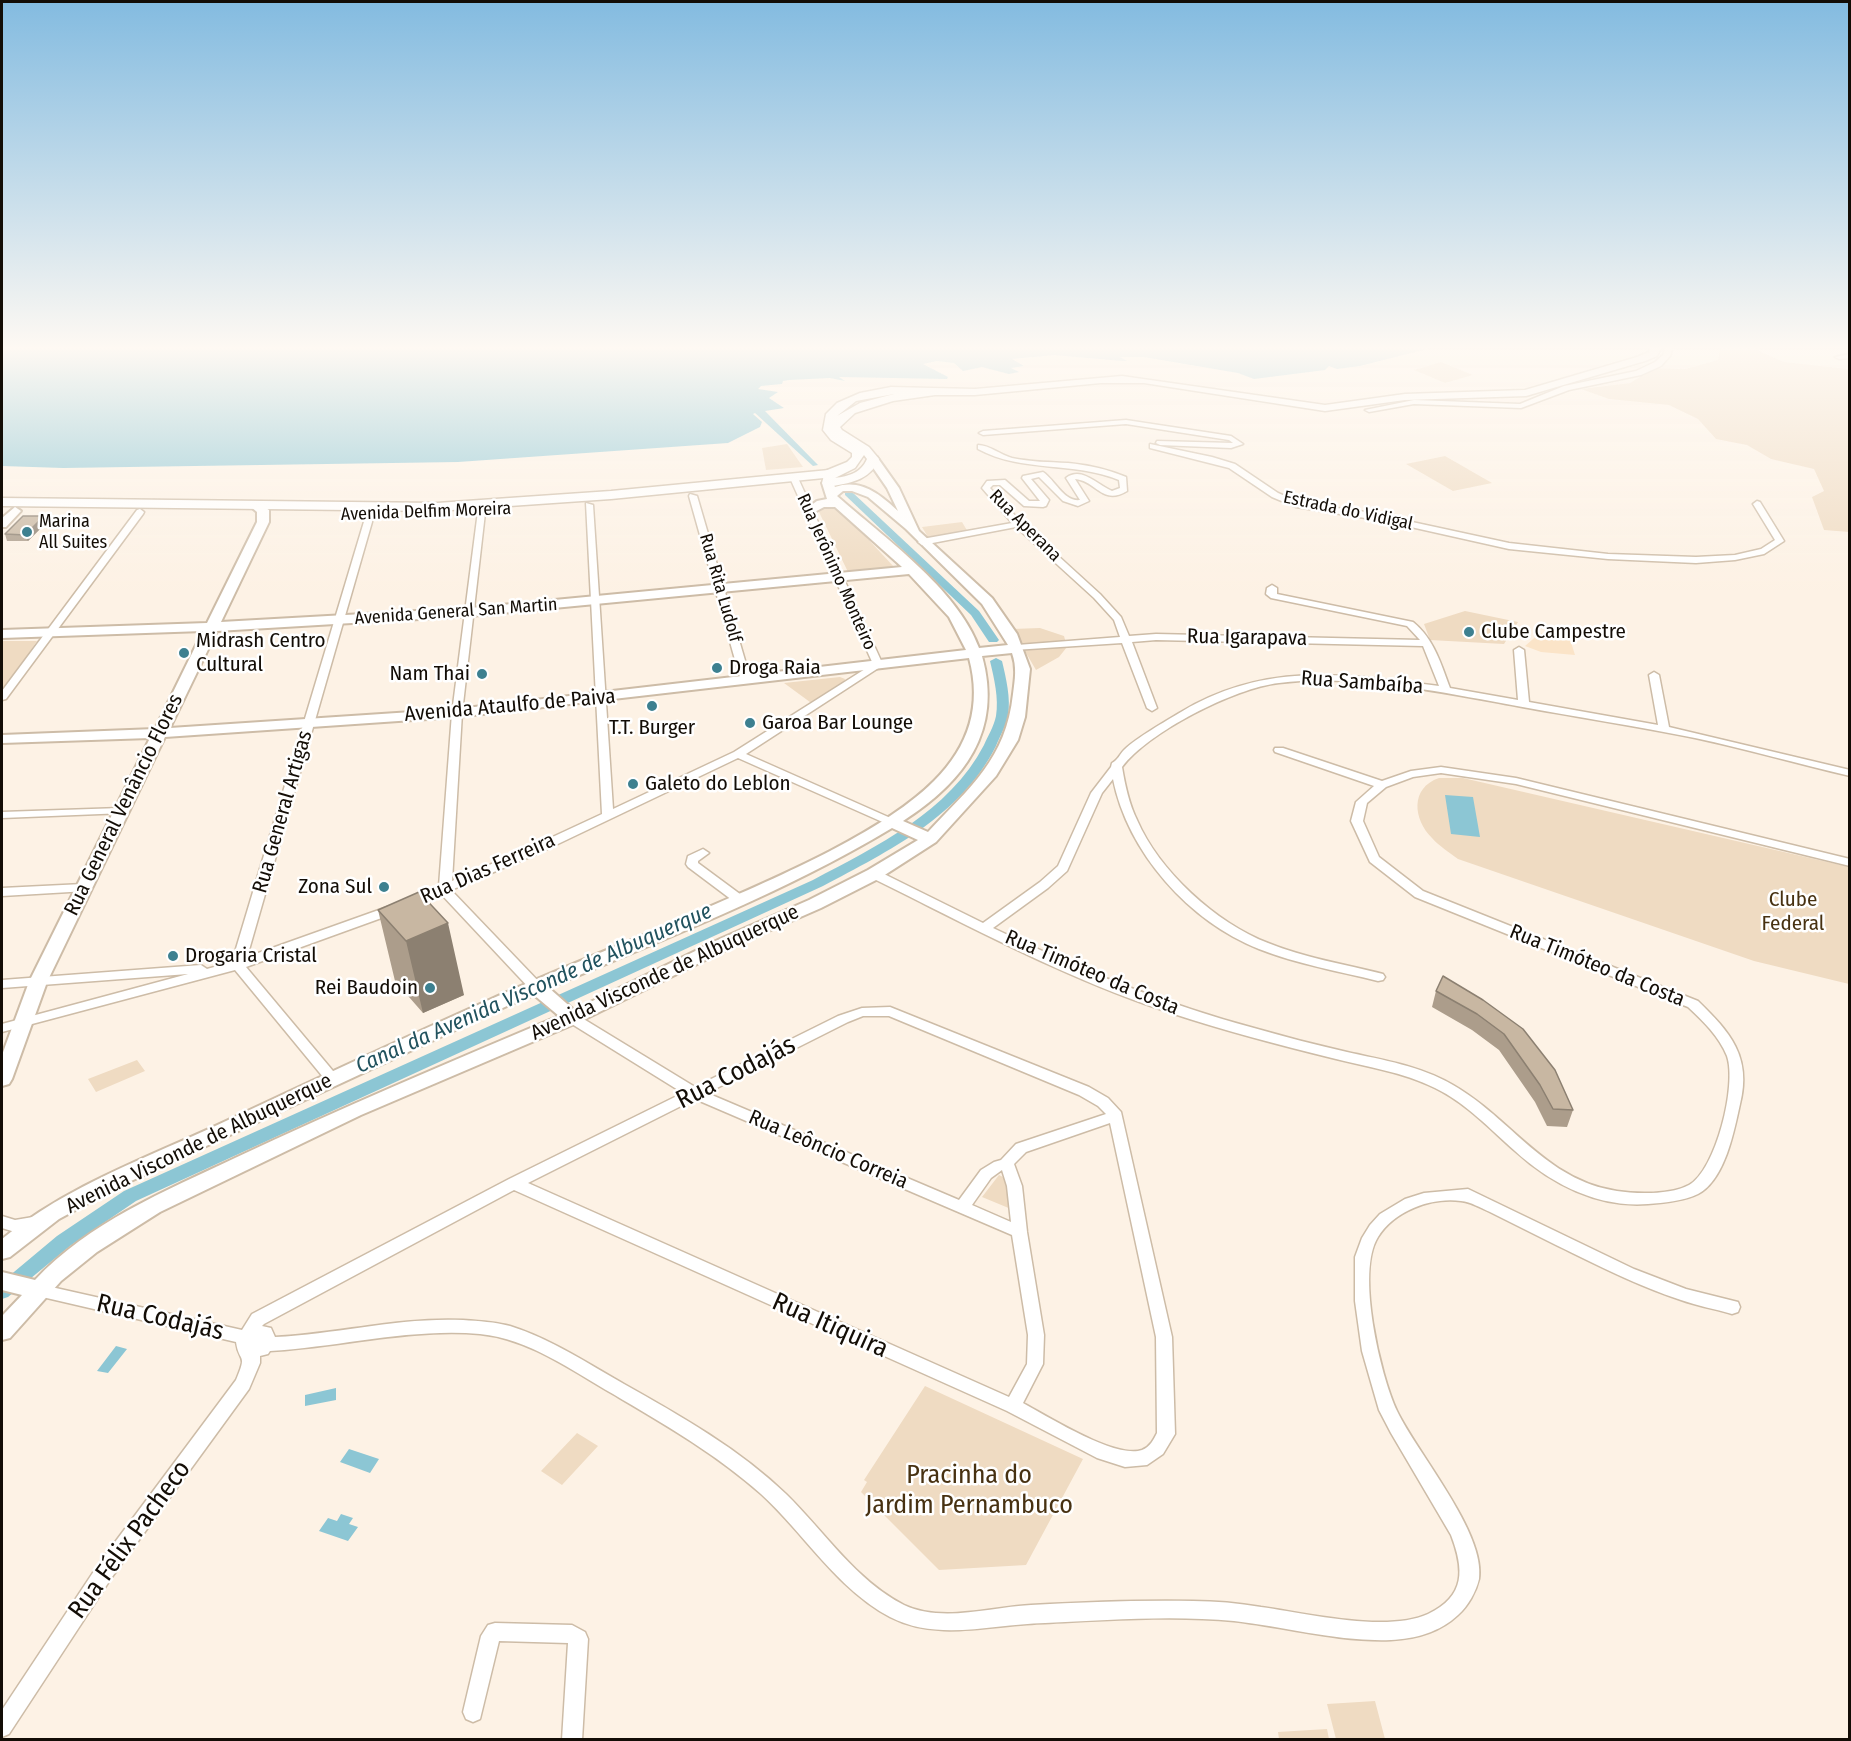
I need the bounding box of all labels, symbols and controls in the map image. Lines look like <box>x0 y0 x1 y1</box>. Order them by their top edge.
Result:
street label: Rua Aperana <box>984 485 1066 567</box>
street label: Estrada do Vidigal <box>1281 487 1415 535</box>
street label: Rua Jerônimo Monteiro <box>792 490 880 654</box>
street label: Avenida Delfim Moreira <box>340 498 512 526</box>
place label: Marina All Suites <box>39 511 107 554</box>
marker: Marina All Suites <box>20 525 34 539</box>
street label: Rua Rita Ludolf <box>694 531 746 645</box>
street label: Avenida General San Martin <box>354 594 558 630</box>
place label: Clube Campestre <box>1481 619 1626 645</box>
street label: Rua Igarapava <box>1187 624 1307 652</box>
marker: Clube Campestre <box>1462 625 1476 639</box>
place label: Midrash Centro Cultural <box>196 628 326 678</box>
marker: Midrash Centro Cultural <box>177 646 191 660</box>
place label: Droga Raia <box>729 655 821 681</box>
place label: Nam Thai <box>390 661 470 687</box>
marker: Droga Raia <box>710 661 724 675</box>
street label: Rua Sambaíba <box>1300 666 1424 700</box>
marker: Nam Thai <box>475 667 489 681</box>
street label: Avenida Ataulfo de Paiva <box>403 684 617 728</box>
street label: Rua General Venâncio Flores <box>59 690 189 920</box>
marker: T.T. Burger <box>645 699 659 713</box>
place label: Garoa Bar Lounge <box>762 710 913 736</box>
place label: T.T. Burger <box>609 715 695 741</box>
marker: Garoa Bar Lounge <box>743 716 757 730</box>
street label: Rua General Artigas <box>248 728 318 896</box>
place label: Galeto do Leblon <box>645 771 791 797</box>
marker: Galeto do Leblon <box>626 777 640 791</box>
street label: Rua Dias Ferreira <box>417 828 559 910</box>
place label: Zona Sul <box>298 874 372 900</box>
marker: Zona Sul <box>377 880 391 894</box>
park label: Clube Federal <box>1762 887 1824 937</box>
water label: Canal da Avenida Visconde de Albuquerque <box>352 898 716 1080</box>
street label: Avenida Visconde de Albuquerque <box>527 900 803 1046</box>
street label: Rua Timóteo da Costa <box>1506 919 1688 1013</box>
street label: Rua Timóteo da Costa <box>1001 925 1183 1021</box>
place label: Drogaria Cristal <box>185 943 317 969</box>
marker: Drogaria Cristal <box>166 949 180 963</box>
place label: Rei Baudoin <box>315 975 418 1001</box>
marker: Rei Baudoin <box>423 981 437 995</box>
street label: Rua Codajás <box>671 1030 801 1116</box>
street label: Avenida Visconde de Albuquerque <box>62 1068 336 1220</box>
street label: Rua Leôncio Correia <box>745 1105 911 1195</box>
street label: Rua Itiquira <box>767 1287 893 1365</box>
street label: Rua Codajás <box>93 1288 227 1348</box>
street label: Rua Félix Pacheco <box>62 1455 198 1625</box>
park label: Pracinha do Jardim Pernambuco <box>865 1460 1073 1522</box>

